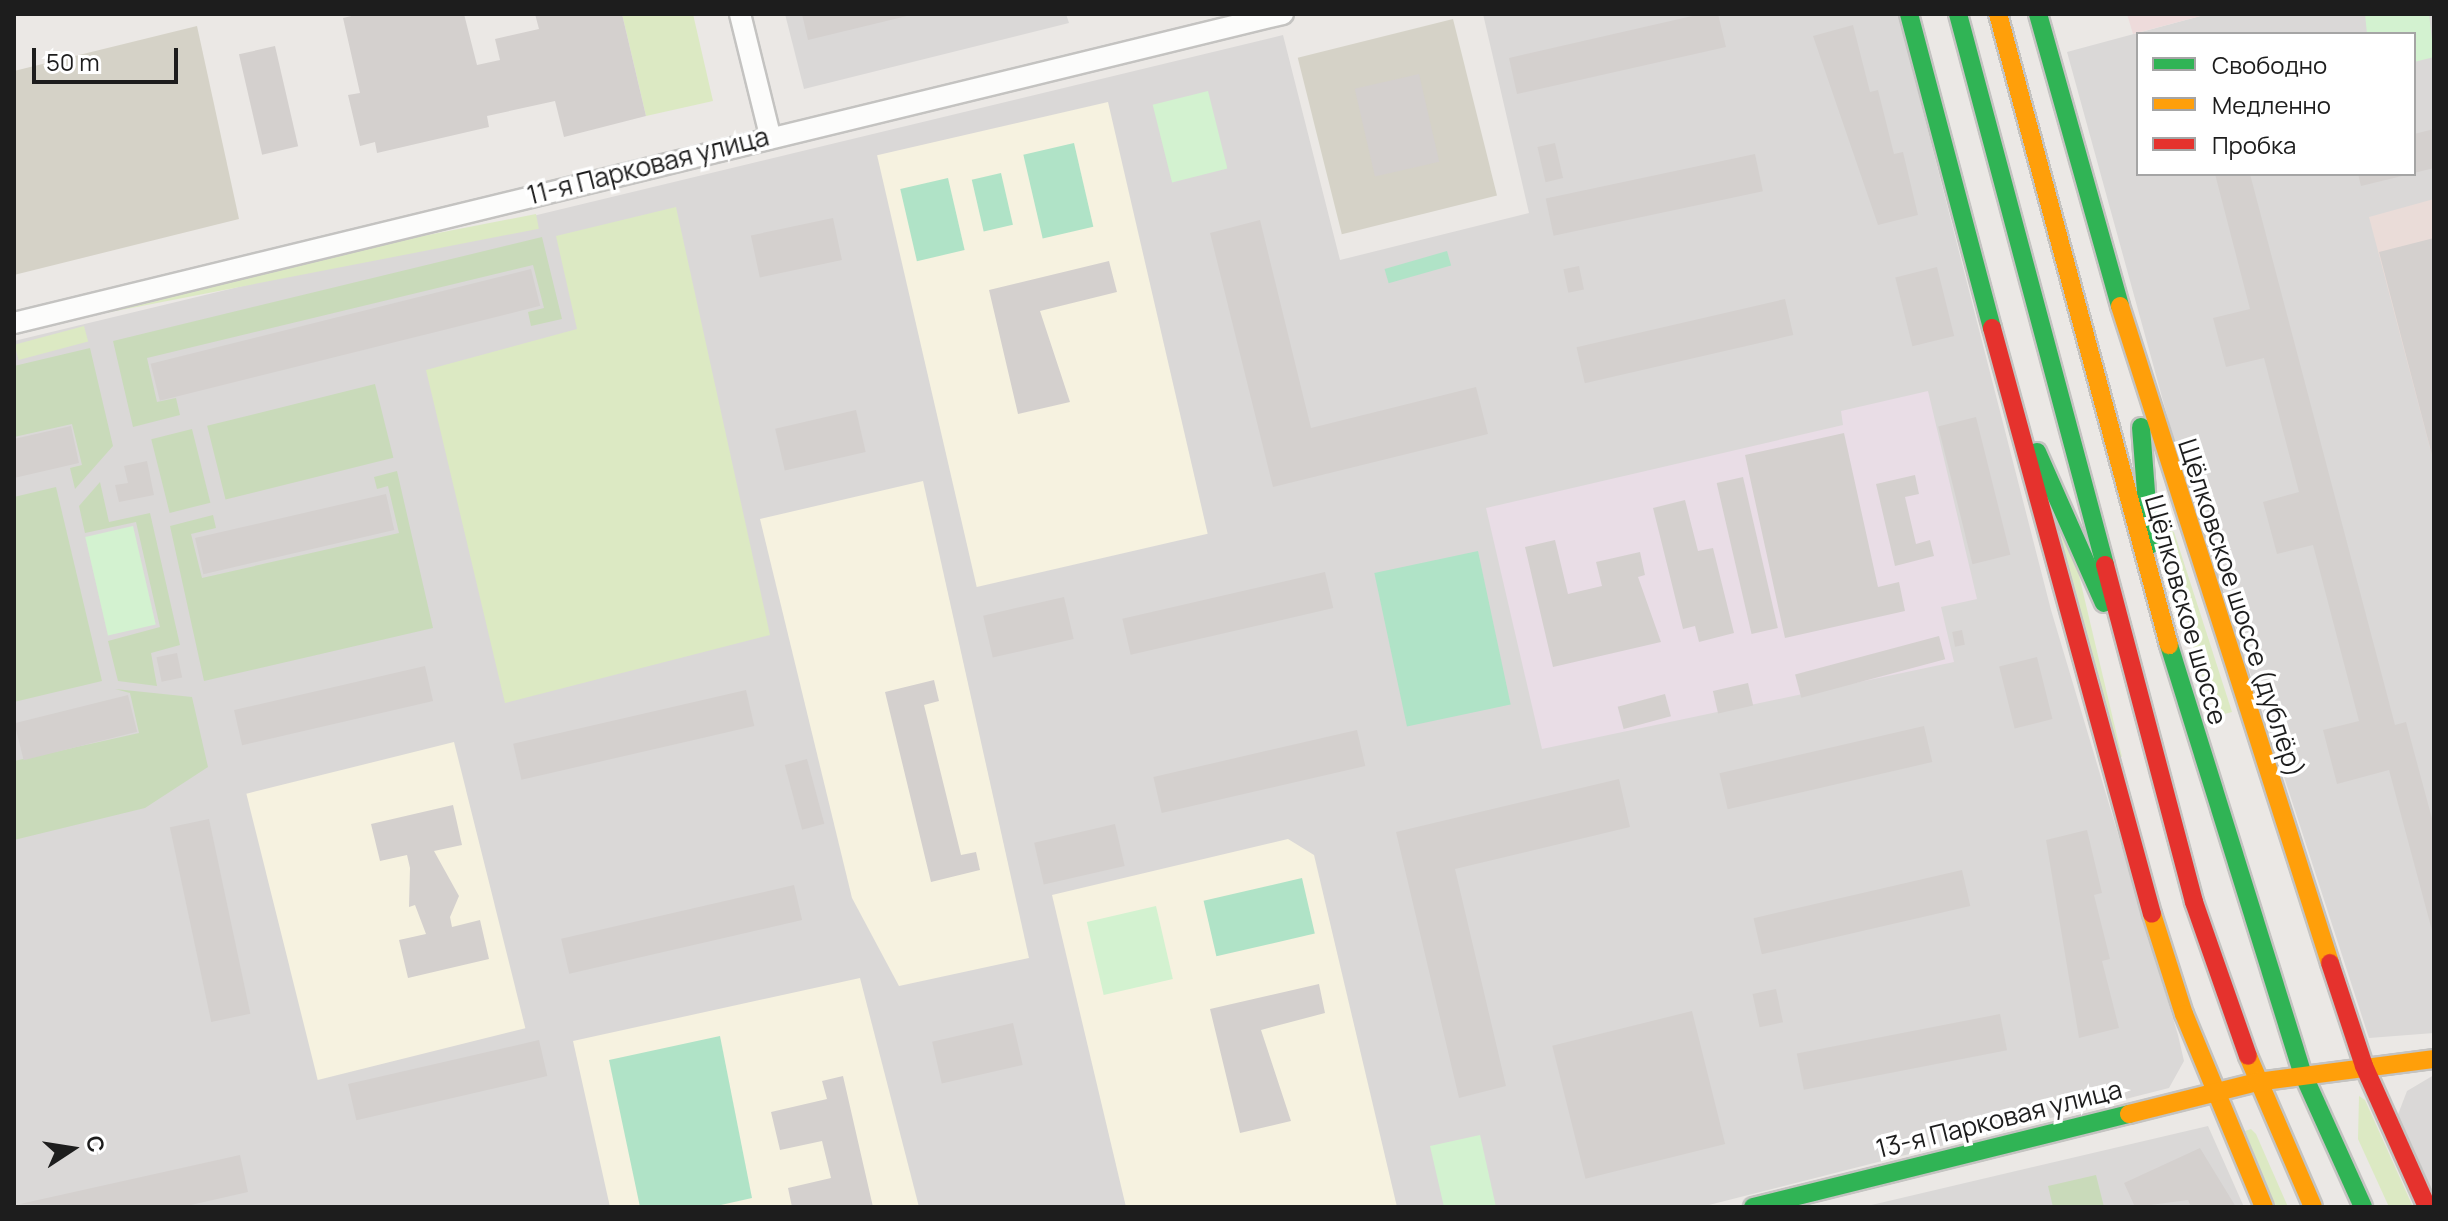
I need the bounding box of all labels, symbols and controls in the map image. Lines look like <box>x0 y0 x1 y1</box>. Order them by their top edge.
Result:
scale bar <box>36 32 182 82</box>
legend <box>2136 32 2416 176</box>
text: 50 m <box>46 45 100 78</box>
text: Свободно <box>2212 48 2327 81</box>
text: Медленно <box>2212 88 2331 121</box>
street label: 11-я Парковая улица <box>524 121 772 211</box>
text: Пробка <box>2212 128 2296 161</box>
street label: Щёлковское шоссе (дублёр) <box>2171 435 2311 781</box>
street label: Щёлковское шоссе <box>2138 492 2234 728</box>
street label: 13-я Парковая улица <box>1873 1073 2125 1165</box>
north arrow <box>32 1109 112 1189</box>
text: С <box>79 1133 112 1155</box>

